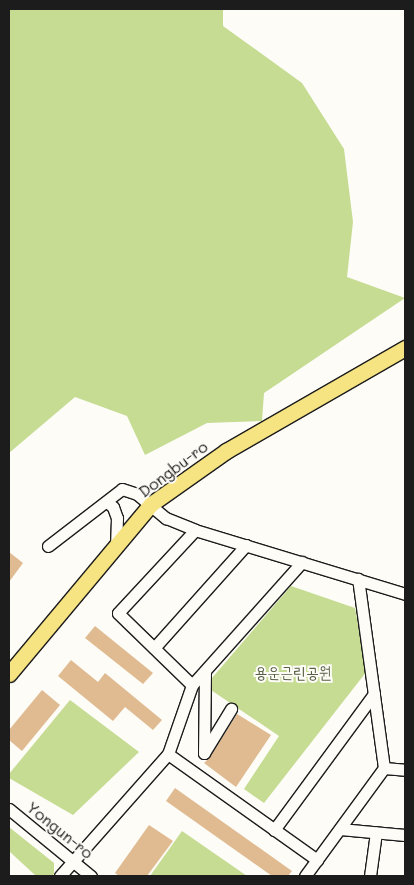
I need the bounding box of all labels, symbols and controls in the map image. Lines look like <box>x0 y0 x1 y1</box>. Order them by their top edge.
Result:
street label: Dongbu-ro <box>135 437 211 501</box>
park label: 용운근린공원 <box>254 662 332 682</box>
street label: Yongun-ro <box>23 797 97 863</box>

